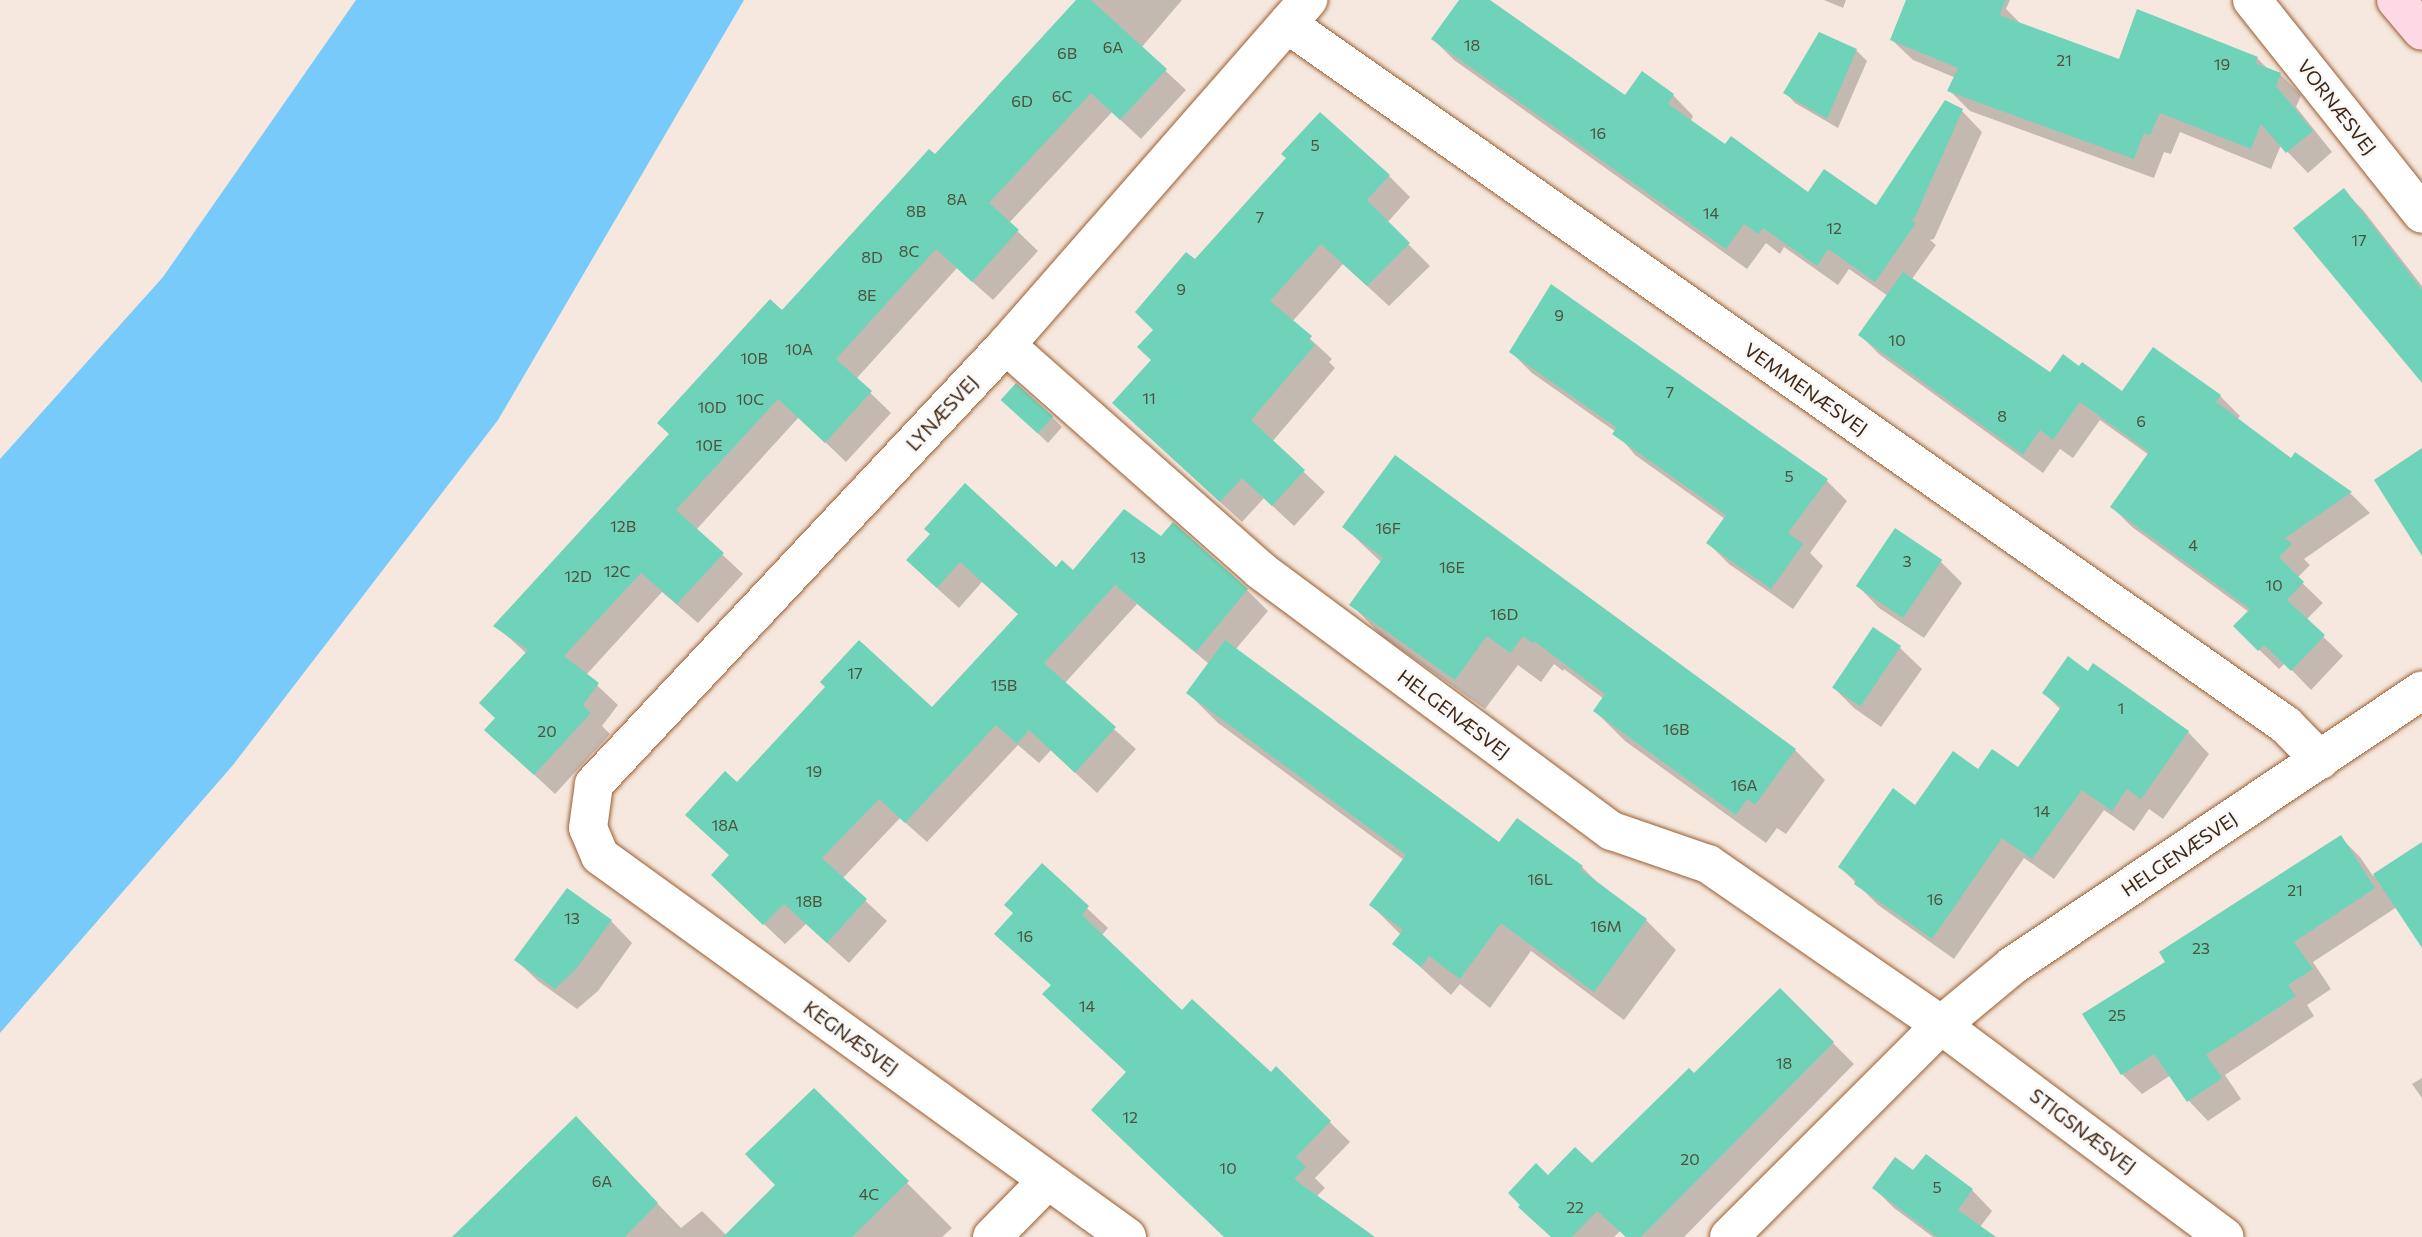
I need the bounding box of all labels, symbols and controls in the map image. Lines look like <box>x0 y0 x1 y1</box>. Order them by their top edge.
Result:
house number: 18 <box>1464 35 1480 55</box>
house number: 6A <box>1103 37 1123 57</box>
house number: 6B <box>1057 43 1077 63</box>
house number: 21 <box>2056 50 2072 70</box>
house number: 19 <box>2214 54 2230 74</box>
street label: VORNÆSVEJ <box>2293 55 2381 159</box>
house number: 6C <box>1052 86 1072 106</box>
house number: 6D <box>1011 91 1033 111</box>
house number: 16 <box>1590 123 1606 143</box>
house number: 5 <box>1310 135 1320 155</box>
house number: 8A <box>947 189 967 209</box>
house number: 8B <box>906 201 926 221</box>
house number: 14 <box>1703 203 1719 223</box>
house number: 7 <box>1256 207 1264 227</box>
house number: 12 <box>1826 218 1842 238</box>
house number: 17 <box>2351 230 2367 250</box>
house number: 8C <box>899 241 919 261</box>
house number: 8D <box>861 247 883 267</box>
house number: 9 <box>1176 279 1186 299</box>
house number: 8E <box>857 285 877 305</box>
house number: 9 <box>1554 305 1564 325</box>
house number: 10 <box>1888 330 1906 350</box>
street label: VEMMENÆSVEJ <box>1740 338 1872 440</box>
house number: 10A <box>785 339 813 359</box>
house number: 10B <box>740 348 768 368</box>
street label: LYNÆSVEJ <box>901 371 983 455</box>
house number: 7 <box>1666 382 1674 402</box>
house number: 11 <box>1142 388 1156 408</box>
house number: 10C <box>736 389 764 409</box>
house number: 10D <box>697 397 727 417</box>
house number: 8 <box>1997 406 2007 426</box>
house number: 6 <box>2136 411 2146 431</box>
house number: 10E <box>696 435 722 455</box>
house number: 5 <box>1784 466 1794 486</box>
house number: 12B <box>610 516 636 536</box>
house number: 16F <box>1375 518 1401 538</box>
house number: 4 <box>2188 535 2198 555</box>
house number: 13 <box>1130 547 1146 567</box>
house number: 3 <box>1902 551 1912 571</box>
house number: 16E <box>1439 557 1465 577</box>
house number: 12C <box>604 561 630 581</box>
house number: 12D <box>564 566 592 586</box>
house number: 10 <box>2265 575 2283 595</box>
house number: 16D <box>1490 604 1518 624</box>
house number: 17 <box>847 663 863 683</box>
street label: HELGENÆSVEJ <box>1393 664 1515 764</box>
house number: 15B <box>991 675 1017 695</box>
house number: 1 <box>2118 698 2124 718</box>
house number: 16B <box>1663 719 1689 739</box>
house number: 20 <box>537 721 557 741</box>
house number: 19 <box>806 761 822 781</box>
house number: 16A <box>1730 775 1758 795</box>
house number: 14 <box>2034 801 2050 821</box>
street label: HELGENÆSVEJ <box>2117 807 2241 901</box>
house number: 18A <box>711 815 739 835</box>
house number: 16L <box>1527 869 1553 889</box>
house number: 21 <box>2287 880 2303 900</box>
house number: 16 <box>1927 889 1943 909</box>
house number: 18B <box>796 891 822 911</box>
house number: 13 <box>564 908 580 928</box>
house number: 16M <box>1590 916 1622 936</box>
house number: 16 <box>1017 926 1033 946</box>
house number: 23 <box>2192 938 2210 958</box>
street label: KEGNÆSVEJ <box>799 996 903 1080</box>
house number: 14 <box>1079 996 1095 1016</box>
house number: 25 <box>2108 1005 2126 1025</box>
house number: 18 <box>1776 1053 1792 1073</box>
street label: STIGSNÆSVEJ <box>2025 1084 2141 1178</box>
house number: 12 <box>1122 1107 1138 1127</box>
house number: 20 <box>1680 1149 1700 1169</box>
house number: 10 <box>1219 1158 1237 1178</box>
house number: 6A <box>592 1171 612 1191</box>
house number: 5 <box>1932 1177 1942 1197</box>
house number: 4C <box>859 1184 879 1204</box>
house number: 22 <box>1566 1197 1584 1217</box>

